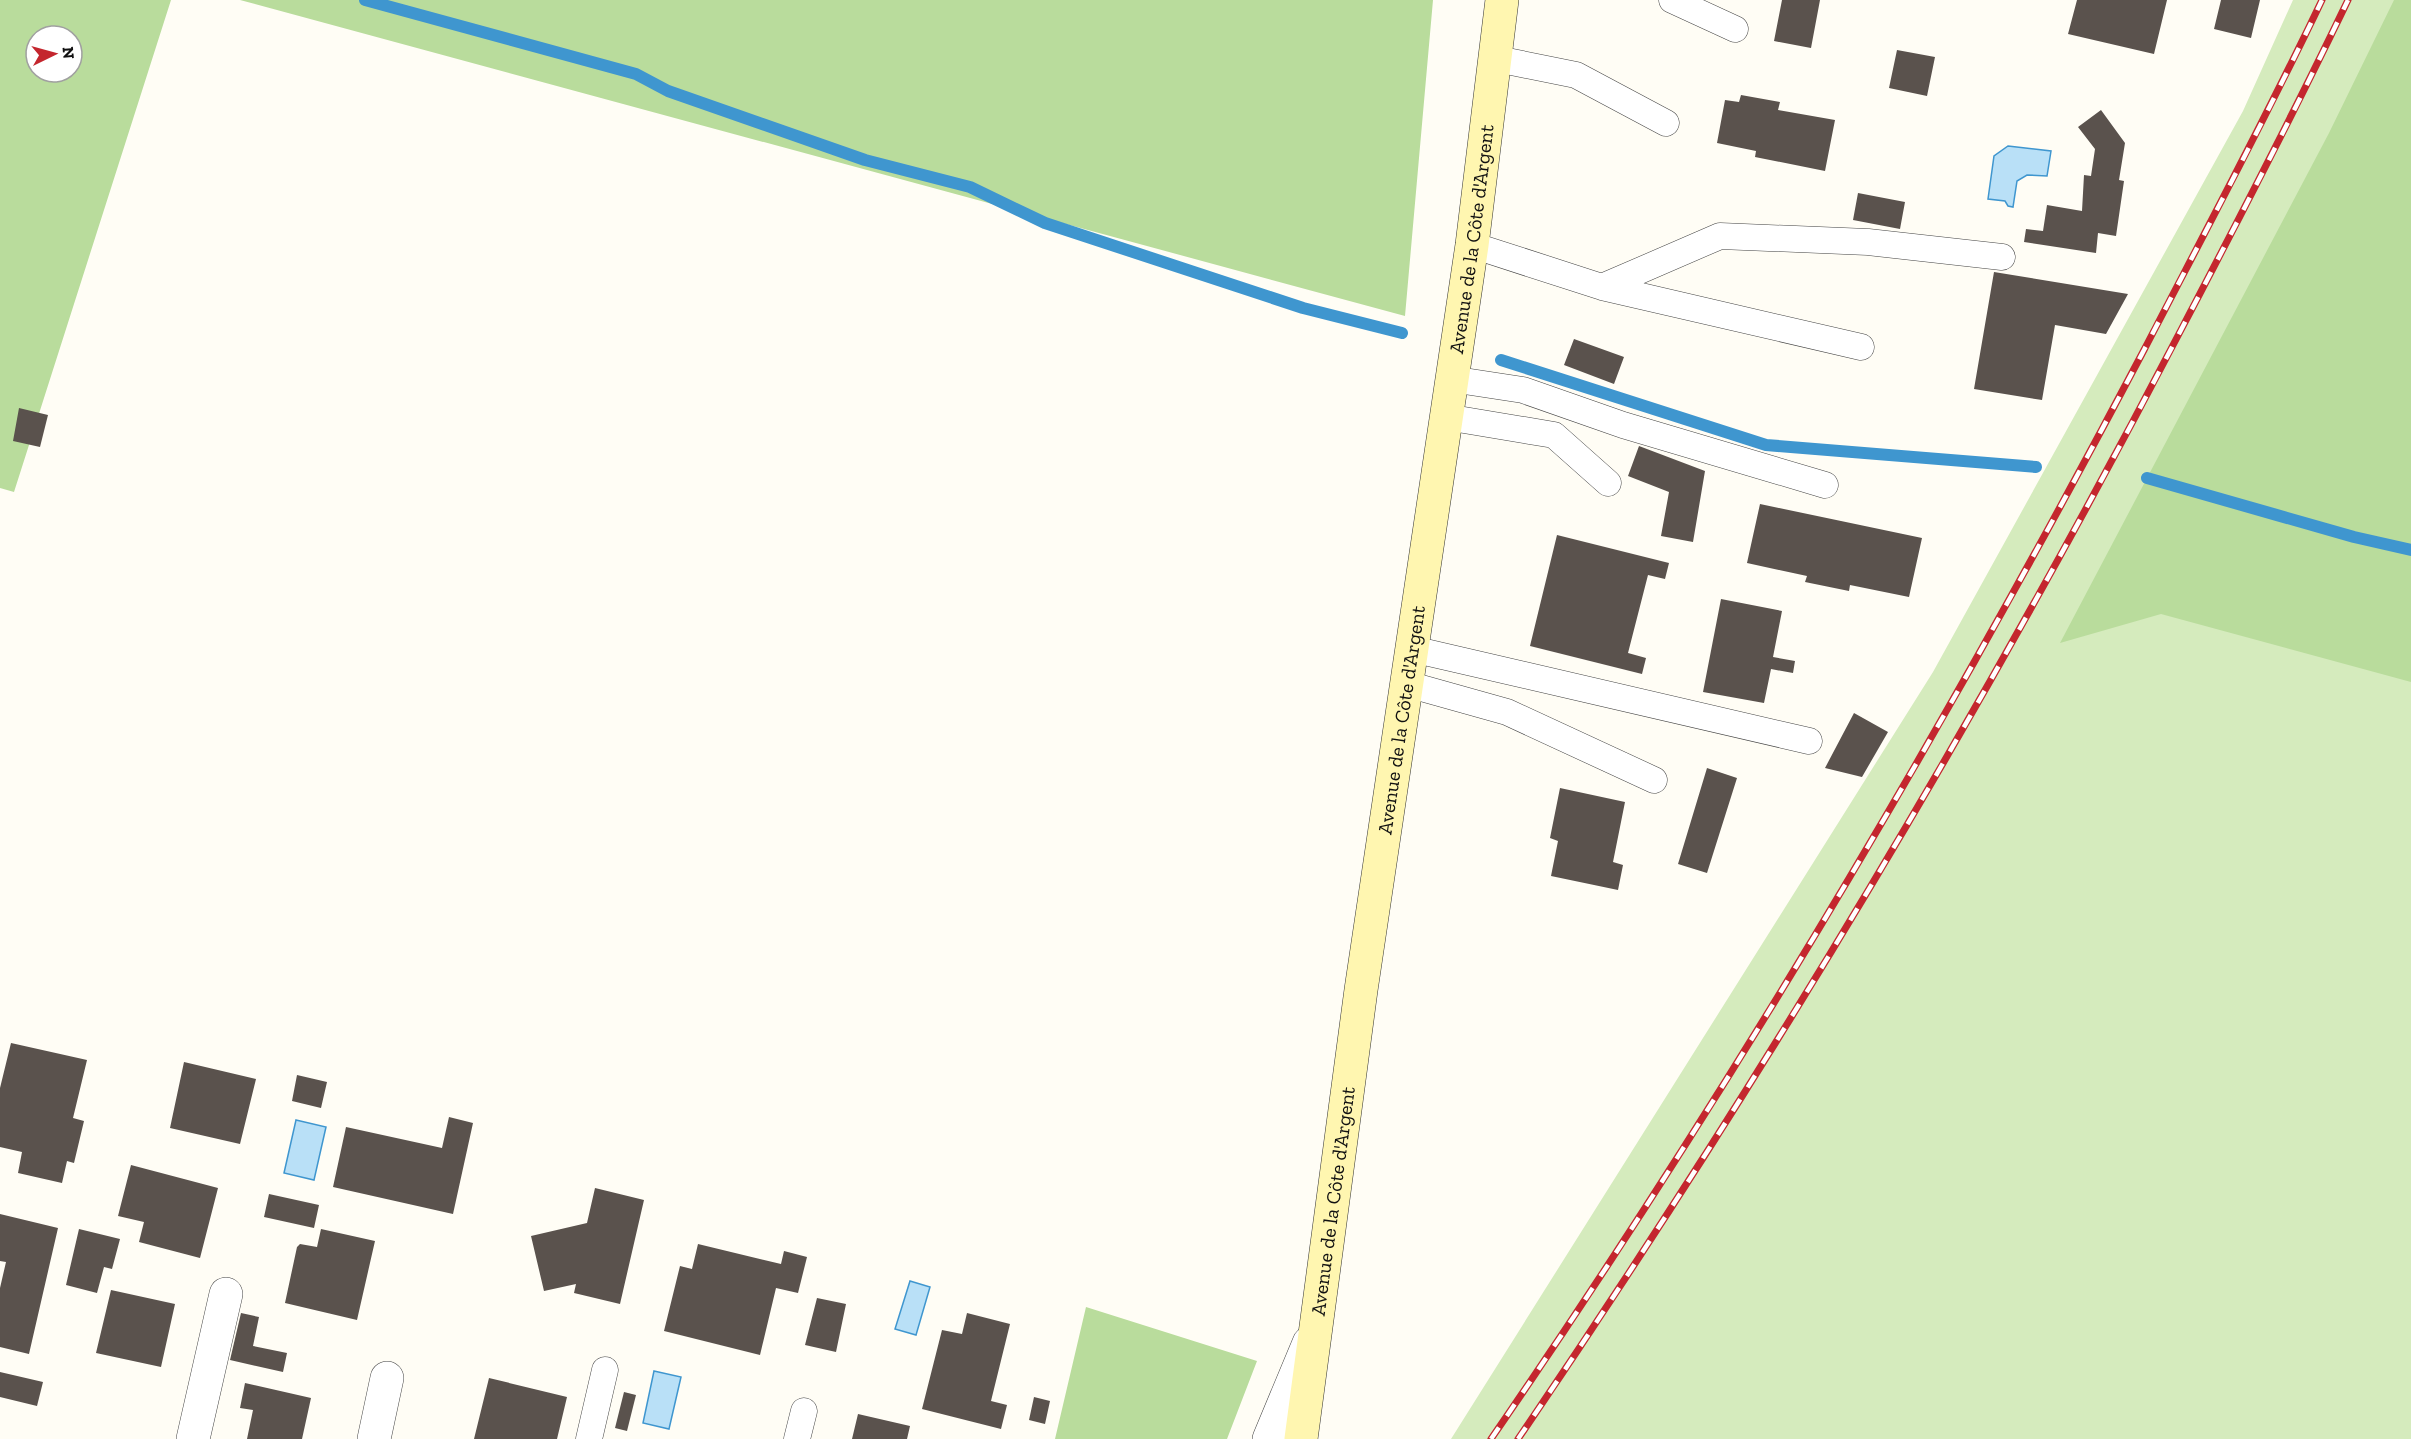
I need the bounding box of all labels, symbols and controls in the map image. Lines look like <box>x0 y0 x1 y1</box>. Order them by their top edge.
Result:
north arrow <box>24 24 84 84</box>
text: N <box>58 46 78 60</box>
street label: Avenue de la Côte d'Argent <box>1444 123 1499 355</box>
street label: Avenue de la Côte d'Argent <box>1372 603 1430 836</box>
street label: Avenue de la Côte d'Argent <box>1306 1084 1360 1317</box>

